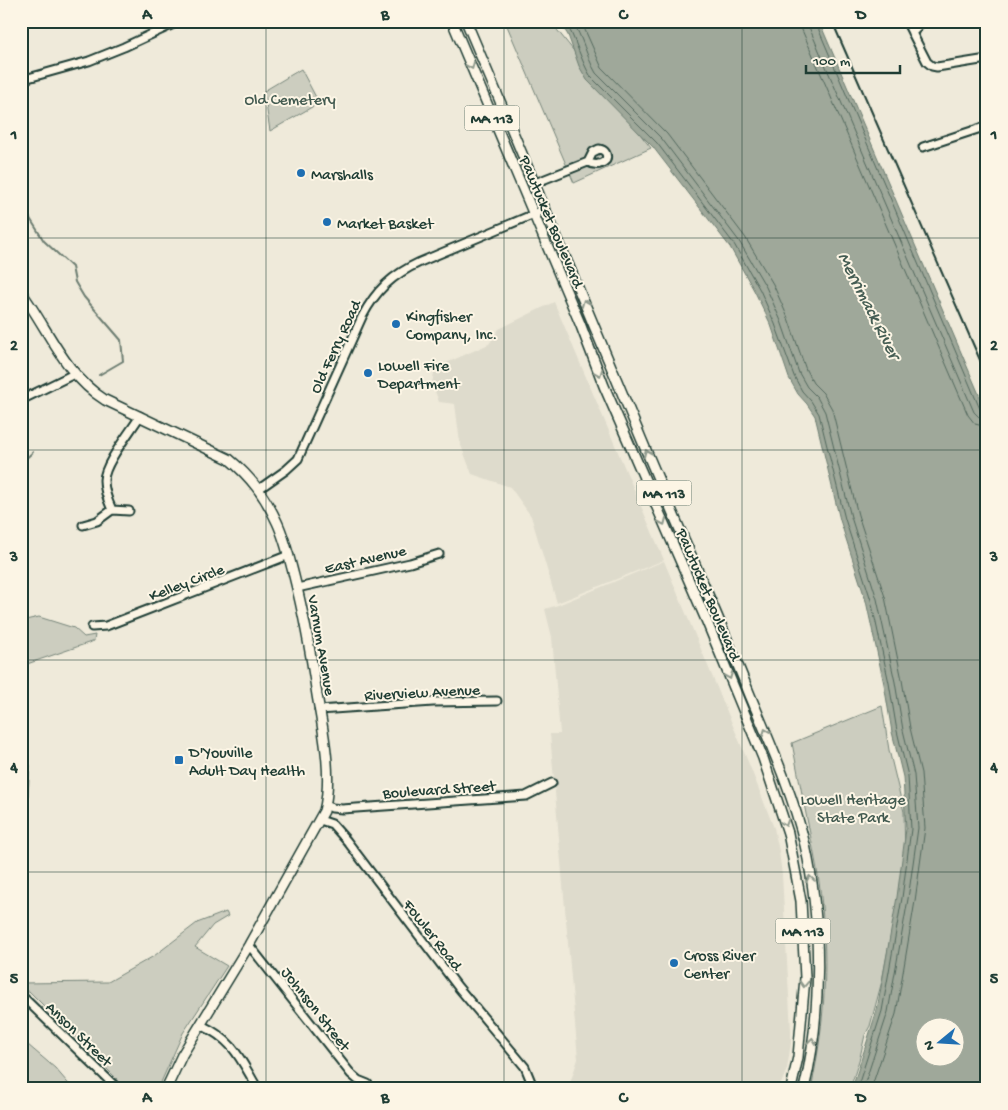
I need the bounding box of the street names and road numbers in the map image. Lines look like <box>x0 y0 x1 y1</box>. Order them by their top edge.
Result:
road number: MA 113 <box>464 106 520 130</box>
street label: Pawtucket Boulevard <box>513 152 587 293</box>
street label: Old Ferry Road <box>307 296 368 397</box>
road number: MA 113 <box>636 480 692 506</box>
street label: Pawtucket Boulevard <box>670 525 744 666</box>
street label: East Avenue <box>323 543 409 580</box>
street label: Kelley Circle <box>147 561 228 607</box>
street label: Varnum Avenue <box>301 593 338 698</box>
street label: Riverview Avenue <box>364 682 481 707</box>
street label: Boulevard Street <box>381 778 498 805</box>
street label: Fowler Road <box>397 896 466 977</box>
road number: MA 113 <box>776 918 830 944</box>
street label: Johnson Street <box>276 964 354 1057</box>
street label: Anson Street <box>40 999 116 1073</box>

